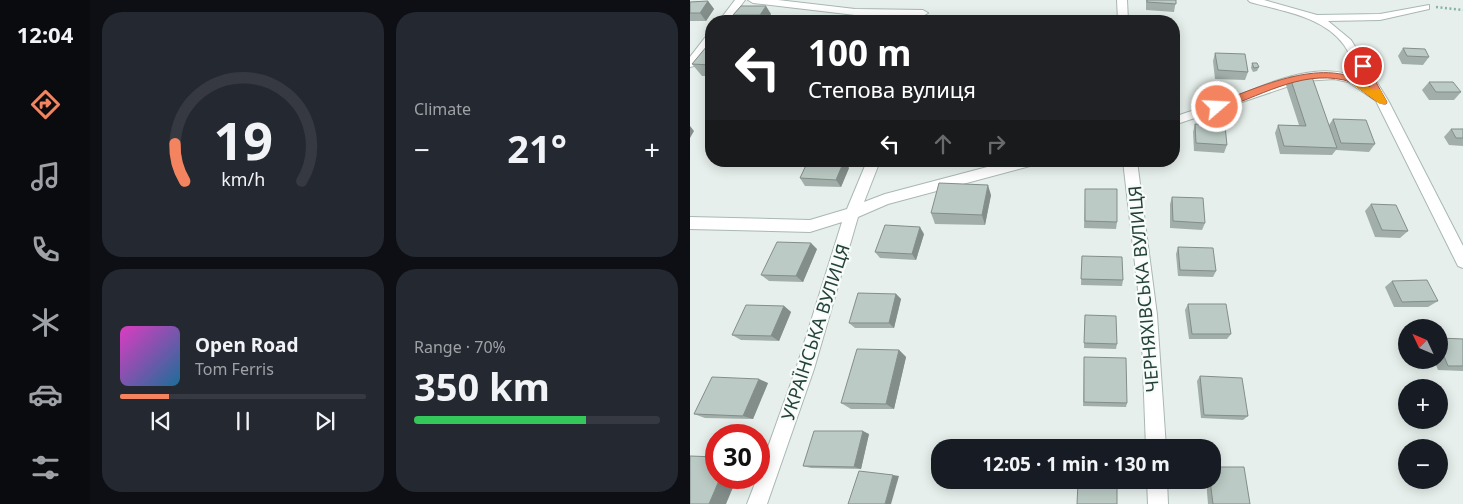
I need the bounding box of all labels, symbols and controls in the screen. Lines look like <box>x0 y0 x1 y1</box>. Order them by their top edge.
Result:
text: 12:04 <box>17 19 73 49</box>
text: 100 m <box>808 29 911 76</box>
icon: left <box>725 35 790 100</box>
pin <box>1342 45 1384 87</box>
icon: arrive <box>1349 52 1377 80</box>
text: Степова вулиця <box>808 74 976 104</box>
position arrow <box>1190 80 1242 132</box>
icon: directions <box>28 87 63 122</box>
text: Climate <box>414 98 471 120</box>
text: 19 <box>213 104 273 175</box>
text: 21° <box>507 122 567 174</box>
text: − <box>414 130 430 168</box>
text: + <box>644 130 660 168</box>
icon: left <box>876 130 904 158</box>
icon: ahead <box>929 130 957 158</box>
icon: right <box>982 130 1010 158</box>
icon: music <box>28 159 63 194</box>
text: km/h <box>221 167 265 191</box>
street label: ЧЕРНЯХІВСЬКА ВУЛИЦЯ <box>1122 185 1164 393</box>
icon: phone <box>28 232 63 267</box>
street label: УКРАЇНСЬКА ВУЛИЦЯ <box>775 241 855 423</box>
icon: climate <box>28 305 63 340</box>
north arrow <box>1398 319 1448 369</box>
map controls <box>1398 319 1448 489</box>
text: Open Road <box>195 332 298 358</box>
text: Range · 70% <box>414 336 506 358</box>
text: Tom Ferris <box>195 358 274 380</box>
text: 350 km <box>414 360 550 412</box>
icon: car <box>28 377 63 412</box>
button: + <box>1398 379 1448 429</box>
icon: previous <box>147 407 175 435</box>
icon: pause <box>229 407 257 435</box>
icon: next <box>311 407 339 435</box>
speed limit sign: 30 <box>705 424 770 489</box>
button: − <box>1398 439 1448 489</box>
icon: filters <box>28 450 63 485</box>
text: 12:05 · 1 min · 130 m <box>982 451 1170 477</box>

